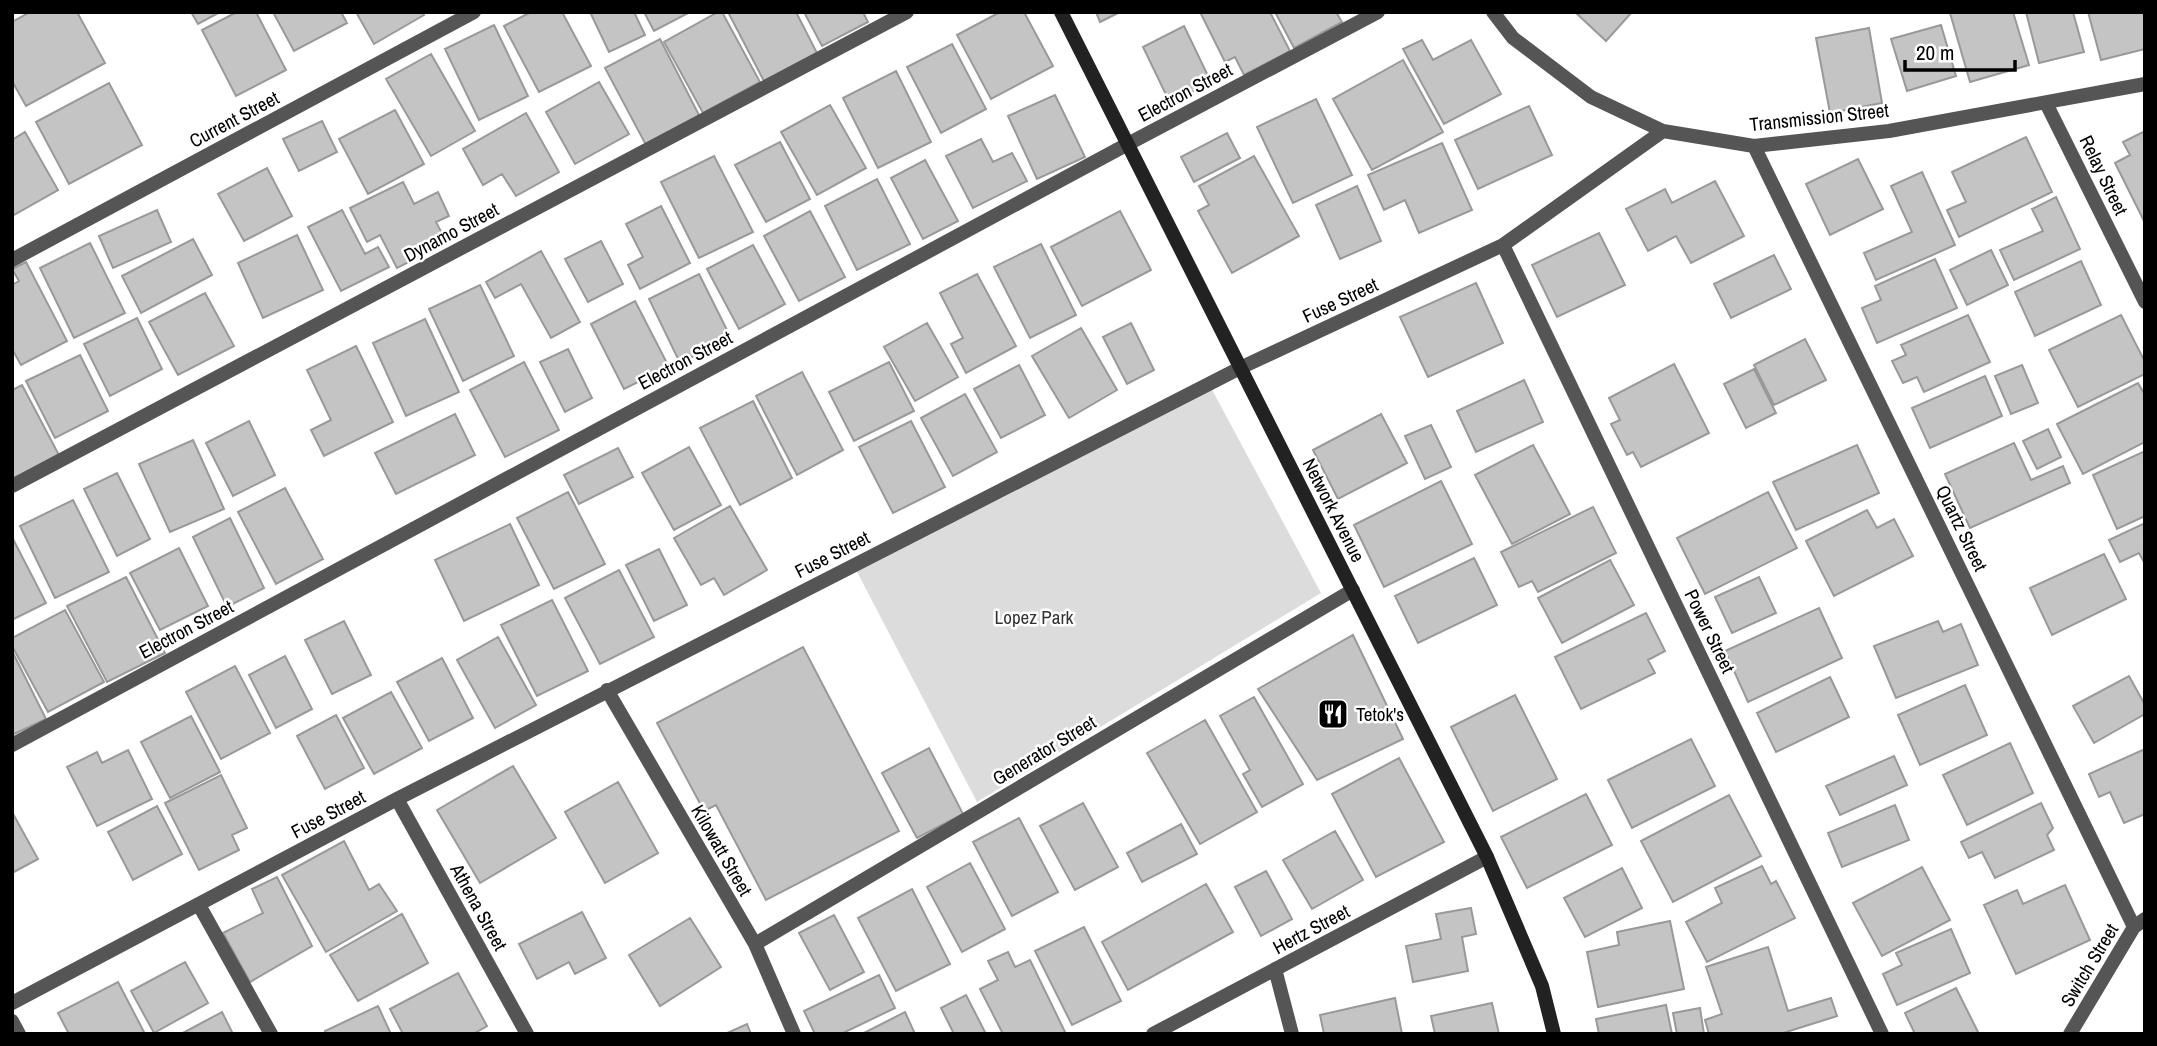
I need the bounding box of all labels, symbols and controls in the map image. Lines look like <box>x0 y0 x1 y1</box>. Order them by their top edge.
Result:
scale bar <box>1905 28 2015 72</box>
text: 20 m <box>1916 38 1954 67</box>
street label: Electron Street <box>1133 56 1237 128</box>
street label: Current Street <box>185 84 284 153</box>
street label: Transmission Street <box>1748 97 1890 137</box>
street label: Relay Street <box>2074 131 2135 220</box>
street label: Dynamo Street <box>399 196 504 268</box>
street label: Fuse Street <box>1298 271 1383 329</box>
street label: Electron Street <box>633 324 737 396</box>
street label: Network Avenue <box>1297 454 1371 566</box>
street label: Quartz Street <box>1930 481 1994 576</box>
street label: Fuse Street <box>790 524 874 584</box>
street label: Power Street <box>1679 585 1742 678</box>
street label: Electron Street <box>134 593 238 665</box>
park label: Lopez Park <box>995 604 1074 630</box>
restaurant icon: Tetok's <box>1316 697 1350 731</box>
place label: Tetok's <box>1356 701 1404 727</box>
street label: Generator Street <box>988 709 1101 791</box>
street label: Fuse Street <box>286 783 370 844</box>
street label: Kilowatt Street <box>685 800 759 901</box>
street label: Athena Street <box>444 858 514 956</box>
street label: Hertz Street <box>1268 898 1354 960</box>
street label: Switch Street <box>2054 918 2124 1011</box>

